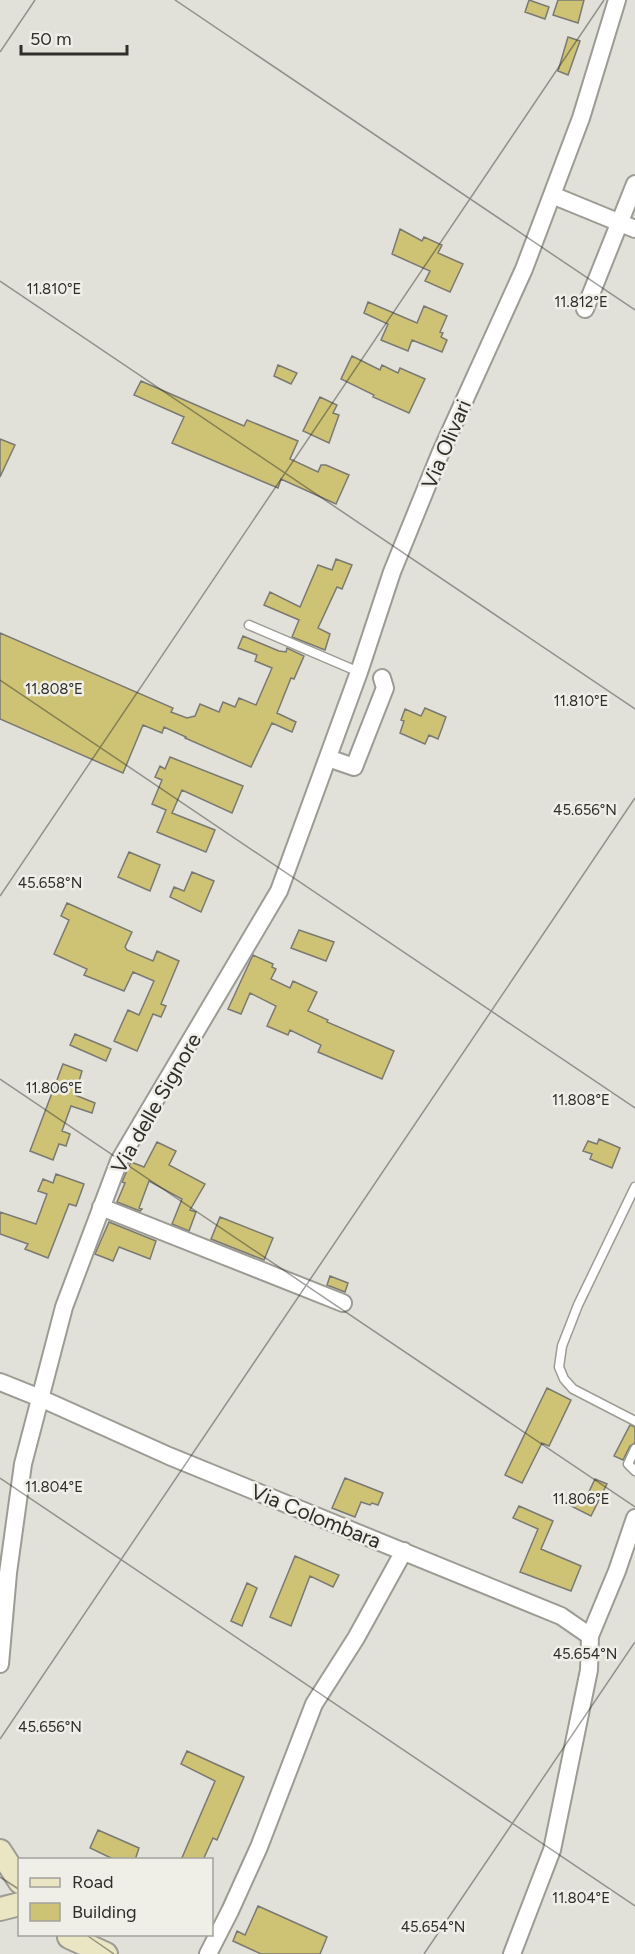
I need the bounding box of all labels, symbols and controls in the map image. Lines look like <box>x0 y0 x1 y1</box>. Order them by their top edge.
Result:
scale bar <box>21 18 128 56</box>
text: 50 m <box>30 28 72 50</box>
text: 11.810°E <box>27 280 81 298</box>
text: 11.812°E <box>554 293 608 311</box>
street label: Via Olivari <box>416 396 476 492</box>
text: 11.808°E <box>25 680 83 698</box>
text: 11.810°E <box>554 692 608 710</box>
text: 45.656°N <box>553 801 617 819</box>
text: 45.658°N <box>18 874 82 892</box>
street label: Via delle Signore <box>106 1029 206 1177</box>
text: 11.806°E <box>25 1079 83 1097</box>
text: 11.808°E <box>552 1091 610 1109</box>
text: 11.804°E <box>25 1478 83 1496</box>
street label: Via Colombara <box>247 1479 385 1553</box>
text: 11.806°E <box>552 1490 610 1508</box>
text: 45.654°N <box>553 1645 617 1663</box>
text: 45.656°N <box>18 1718 82 1736</box>
legend <box>18 1858 213 1936</box>
text: Road <box>72 1871 113 1893</box>
text: 11.804°E <box>552 1889 610 1907</box>
text: Building <box>72 1901 137 1923</box>
text: 45.654°N <box>401 1918 465 1936</box>

